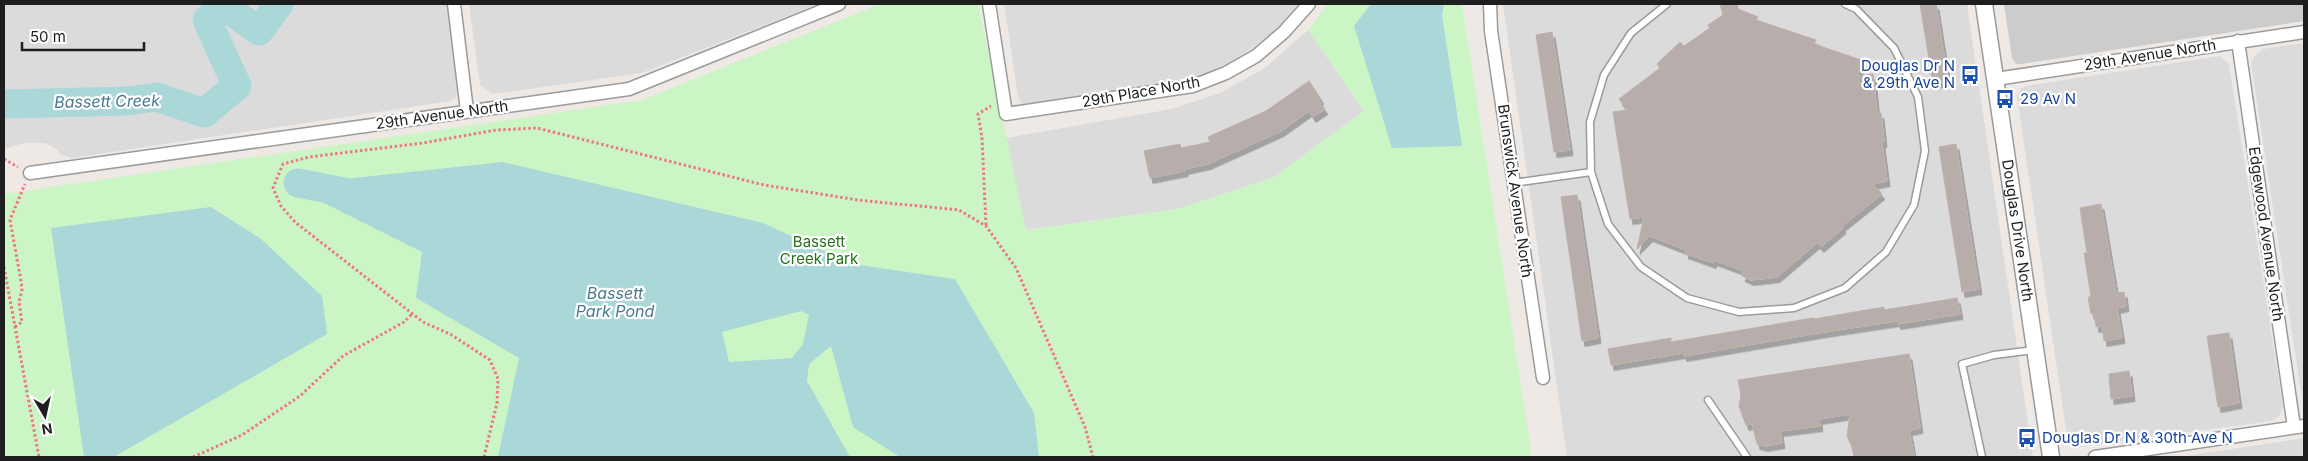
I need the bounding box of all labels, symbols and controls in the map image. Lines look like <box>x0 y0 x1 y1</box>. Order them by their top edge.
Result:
scale bar <box>22 20 145 52</box>
text: 50 m <box>30 27 66 46</box>
street label: 29th Avenue North <box>2082 35 2217 74</box>
place label: Douglas Dr N & 29th Ave N <box>1861 56 1955 92</box>
bus stop icon: Douglas Dr N & 29th Ave N <box>1959 64 1981 86</box>
street label: 29th Place North <box>1080 72 1202 111</box>
bus stop icon: 29 Av N <box>1994 88 2016 110</box>
place label: 29 Av N <box>2020 89 2076 108</box>
water label: Bassett Creek <box>54 90 160 112</box>
street label: 29th Avenue North <box>374 96 509 133</box>
street label: Brunswick Avenue North <box>1494 103 1537 279</box>
street label: Edgewood Avenue North <box>2245 145 2288 322</box>
street label: Douglas Drive North <box>1998 158 2038 303</box>
park label: Bassett Creek Park <box>780 232 859 268</box>
water label: Bassett Park Pond <box>576 283 654 321</box>
north arrow <box>20 391 70 441</box>
text: N <box>41 420 54 439</box>
bus stop icon: Douglas Dr N & 30th Ave N <box>2016 427 2038 449</box>
place label: Douglas Dr N & 30th Ave N <box>2042 428 2233 447</box>

